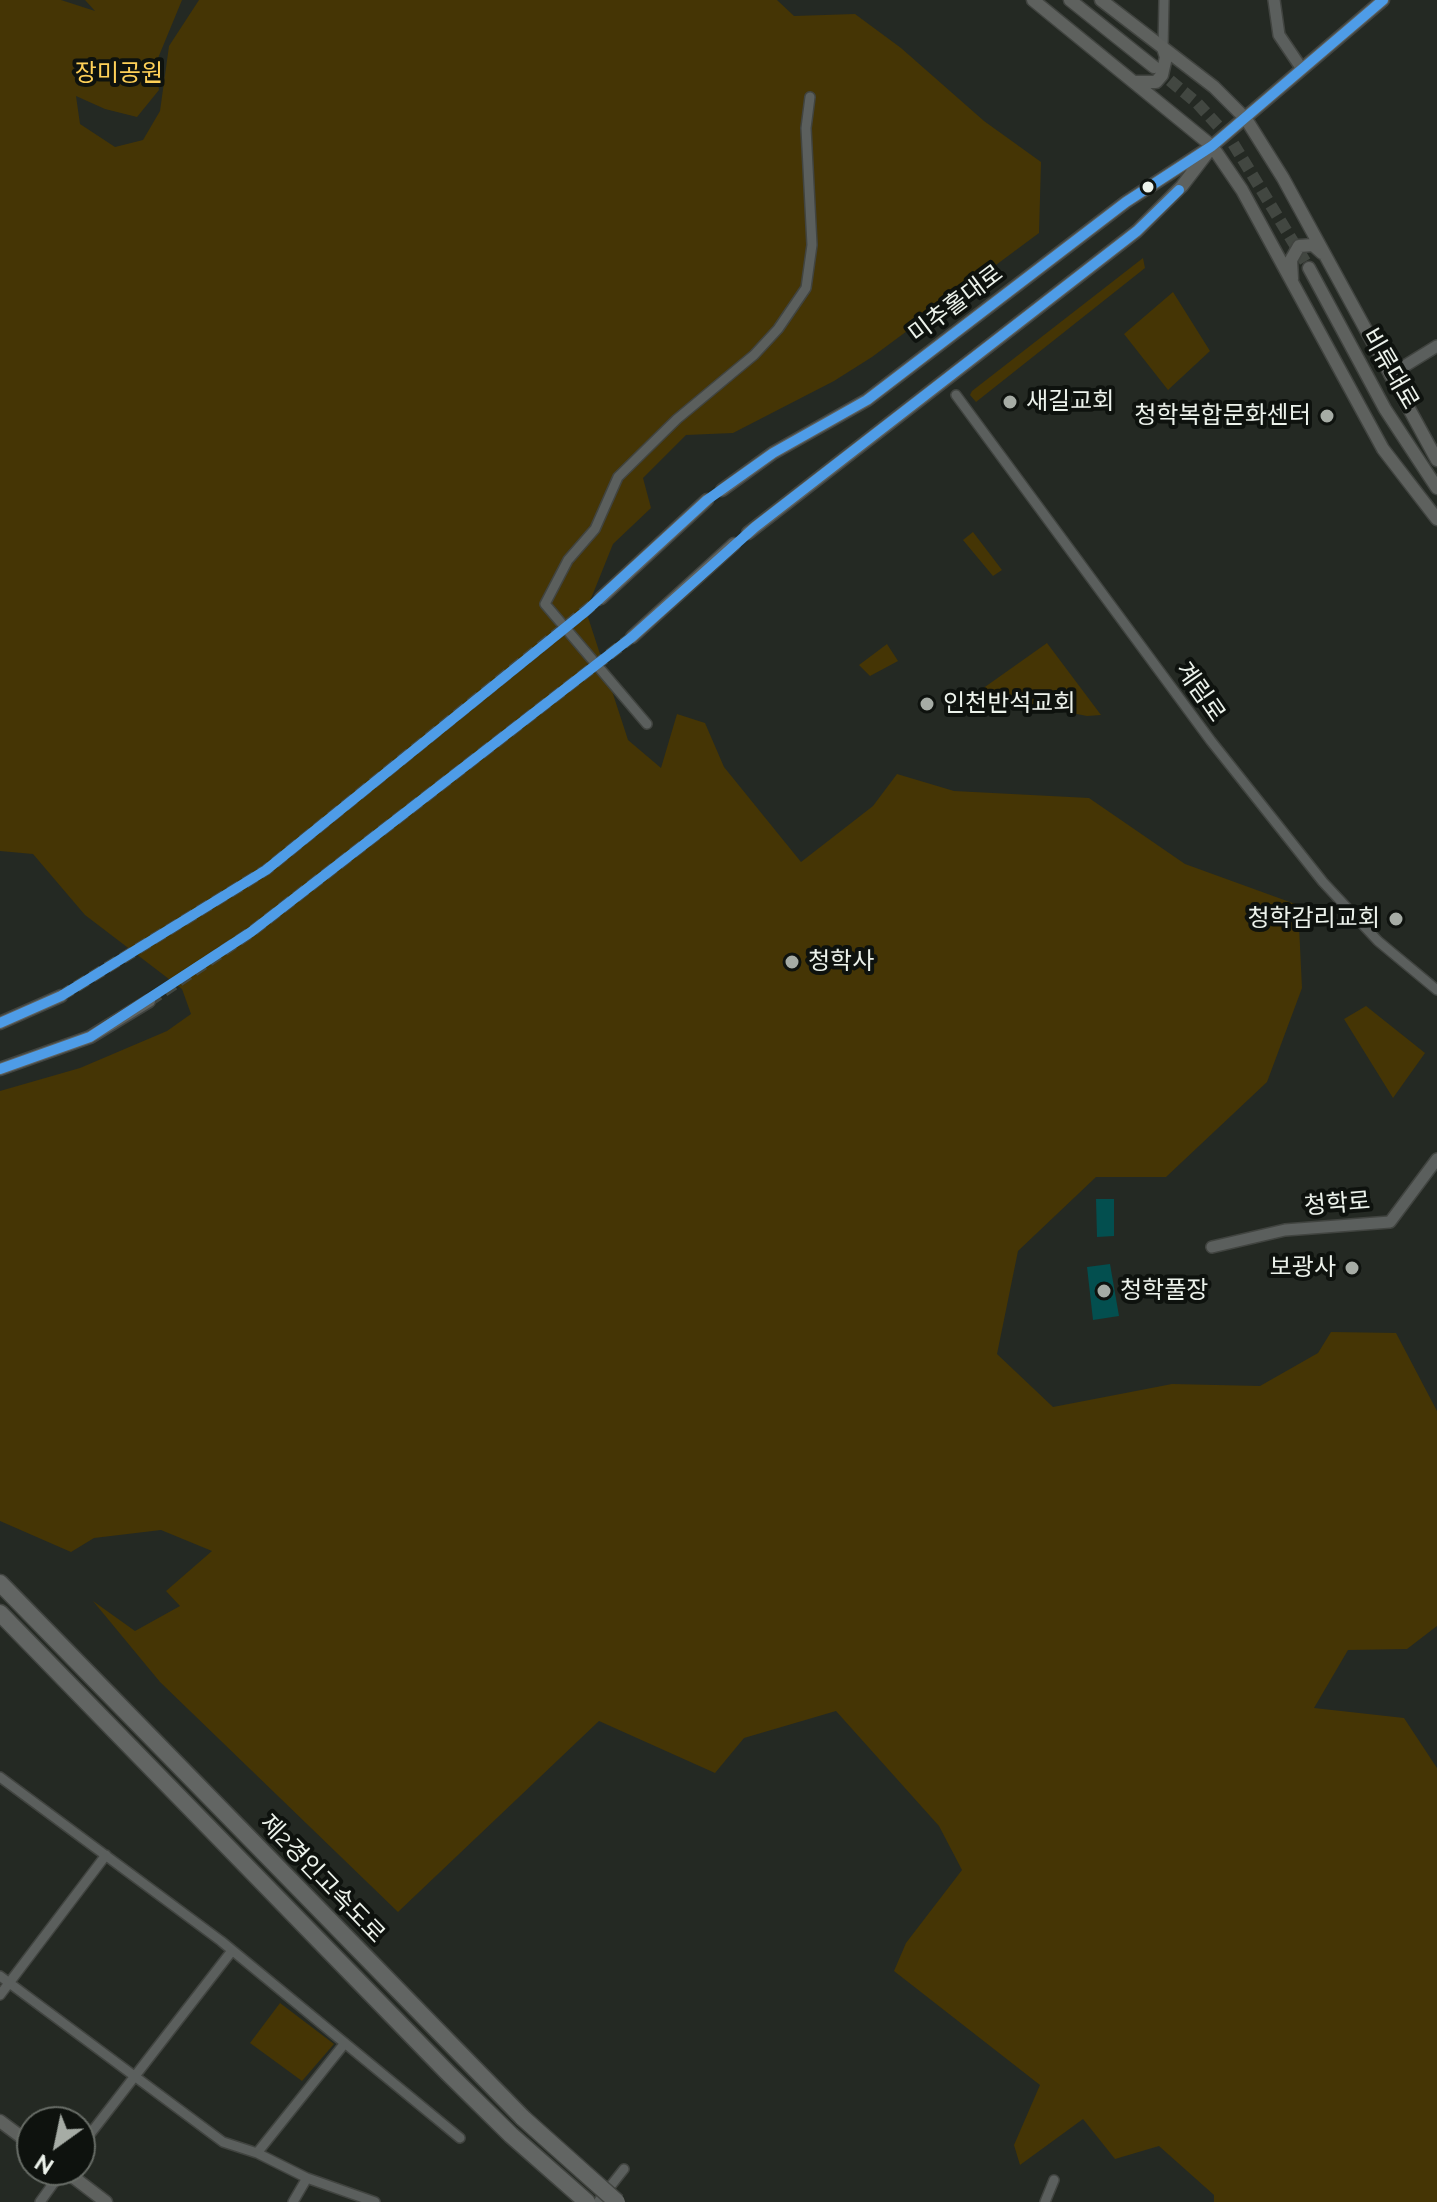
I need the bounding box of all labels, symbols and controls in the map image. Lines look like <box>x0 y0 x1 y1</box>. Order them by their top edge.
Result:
park label: 장미공원 <box>75 60 163 88</box>
unlabelled marker <box>1140 179 1156 195</box>
street label: 미추홀대로 <box>903 259 1009 349</box>
street label: 비류대로 <box>1355 324 1425 414</box>
place label: 새길교회 <box>1026 388 1114 416</box>
marker: 새길교회 <box>1001 393 1019 411</box>
place label: 청학복합문화센터 <box>1134 402 1311 430</box>
marker: 청학복합문화센터 <box>1318 407 1336 425</box>
street label: 계림로 <box>1169 657 1231 727</box>
place label: 인천반석교회 <box>943 690 1075 718</box>
marker: 인천반석교회 <box>918 695 936 713</box>
place label: 청학감리교회 <box>1248 905 1380 933</box>
marker: 청학감리교회 <box>1387 910 1405 928</box>
place label: 청학사 <box>808 948 874 976</box>
marker: 청학사 <box>783 953 801 971</box>
street label: 청학로 <box>1303 1187 1371 1221</box>
place label: 보광사 <box>1270 1254 1336 1282</box>
marker: 보광사 <box>1343 1259 1361 1277</box>
place label: 청학풀장 <box>1120 1277 1208 1305</box>
marker: 청학풀장 <box>1095 1282 1113 1300</box>
street label: 제2경인고속도로 <box>254 1809 390 1949</box>
north arrow <box>16 2106 96 2186</box>
text: N <box>30 2149 58 2180</box>

